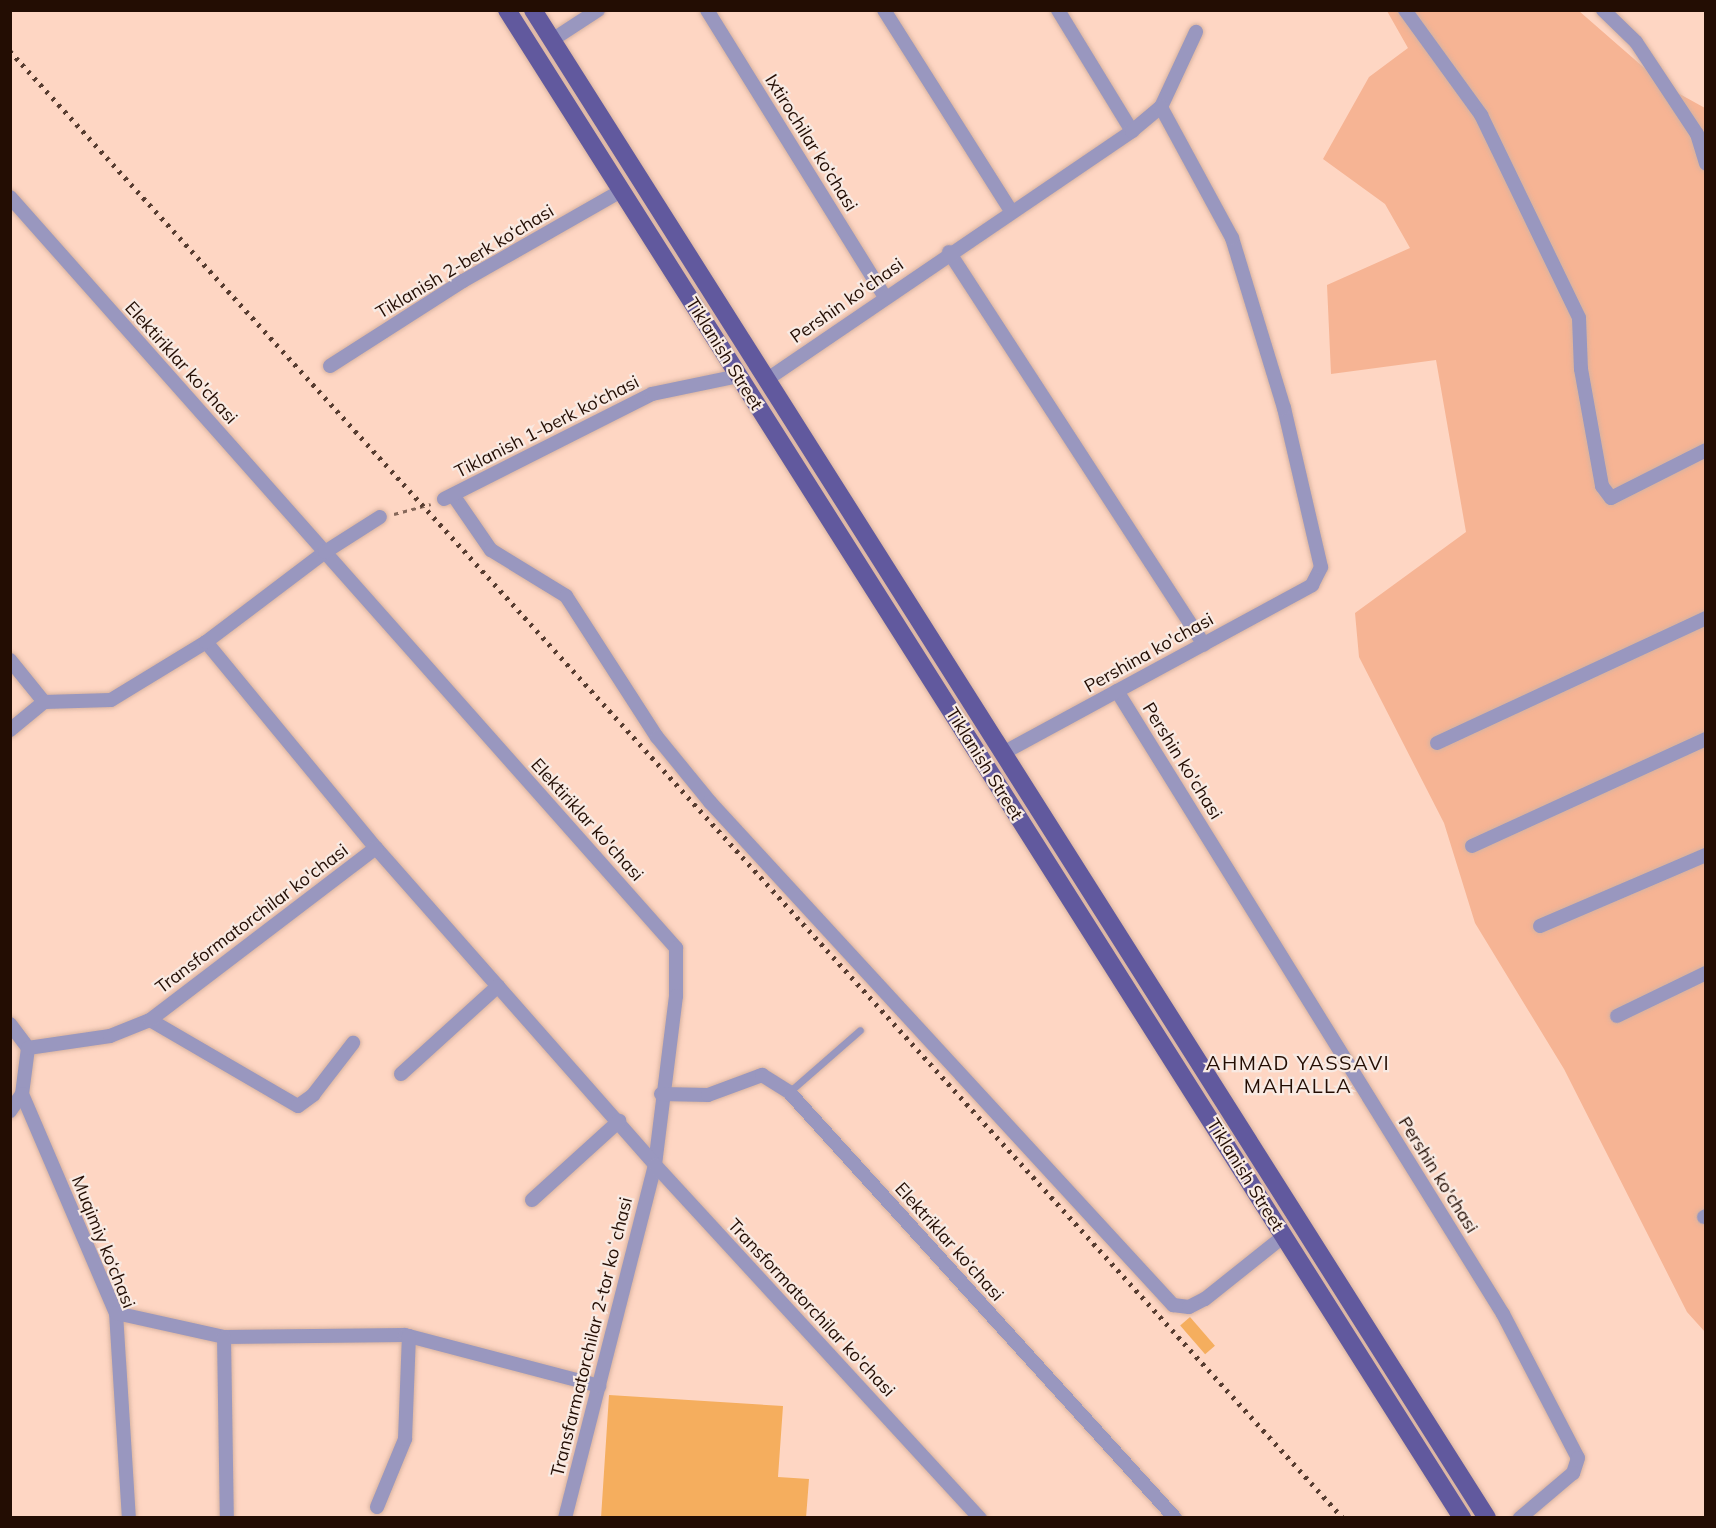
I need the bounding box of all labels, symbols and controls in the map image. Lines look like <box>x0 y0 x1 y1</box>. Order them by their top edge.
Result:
street label: Ixtirochilar ko‘chasi <box>760 71 862 215</box>
street label: Tiklanish 2-berk ko‘chasi <box>372 200 558 324</box>
street label: Pershin ko'chasi <box>786 254 908 348</box>
street label: Tiklanish Street <box>681 294 767 414</box>
street label: Elektiriklar ko'chasi <box>120 297 242 429</box>
street label: Tiklanish 1-berk ko‘chasi <box>451 371 643 483</box>
street label: Pershina ko'chasi <box>1081 609 1217 697</box>
street label: Pershin ko'chasi <box>1138 699 1226 823</box>
street label: Tiklanish Street <box>941 704 1027 824</box>
street label: Elektiriklar ko'chasi <box>526 754 648 886</box>
street label: Transformatorchilar ko'chasi <box>152 840 352 998</box>
district label: AHMAD YASSAVI MAHALLA <box>1206 1050 1390 1097</box>
street label: Pershin ko'chasi <box>1394 1113 1482 1237</box>
street label: Tiklanish Street <box>1202 1115 1288 1235</box>
street label: Muqimiy ko‘chasi <box>67 1173 139 1311</box>
street label: Elektriklar ko‘chasi <box>890 1178 1008 1306</box>
street label: Transfarmatorchilar 2-tor koʻchasi <box>547 1195 637 1479</box>
street label: Transformatorchilar ko'chasi <box>723 1215 899 1401</box>

